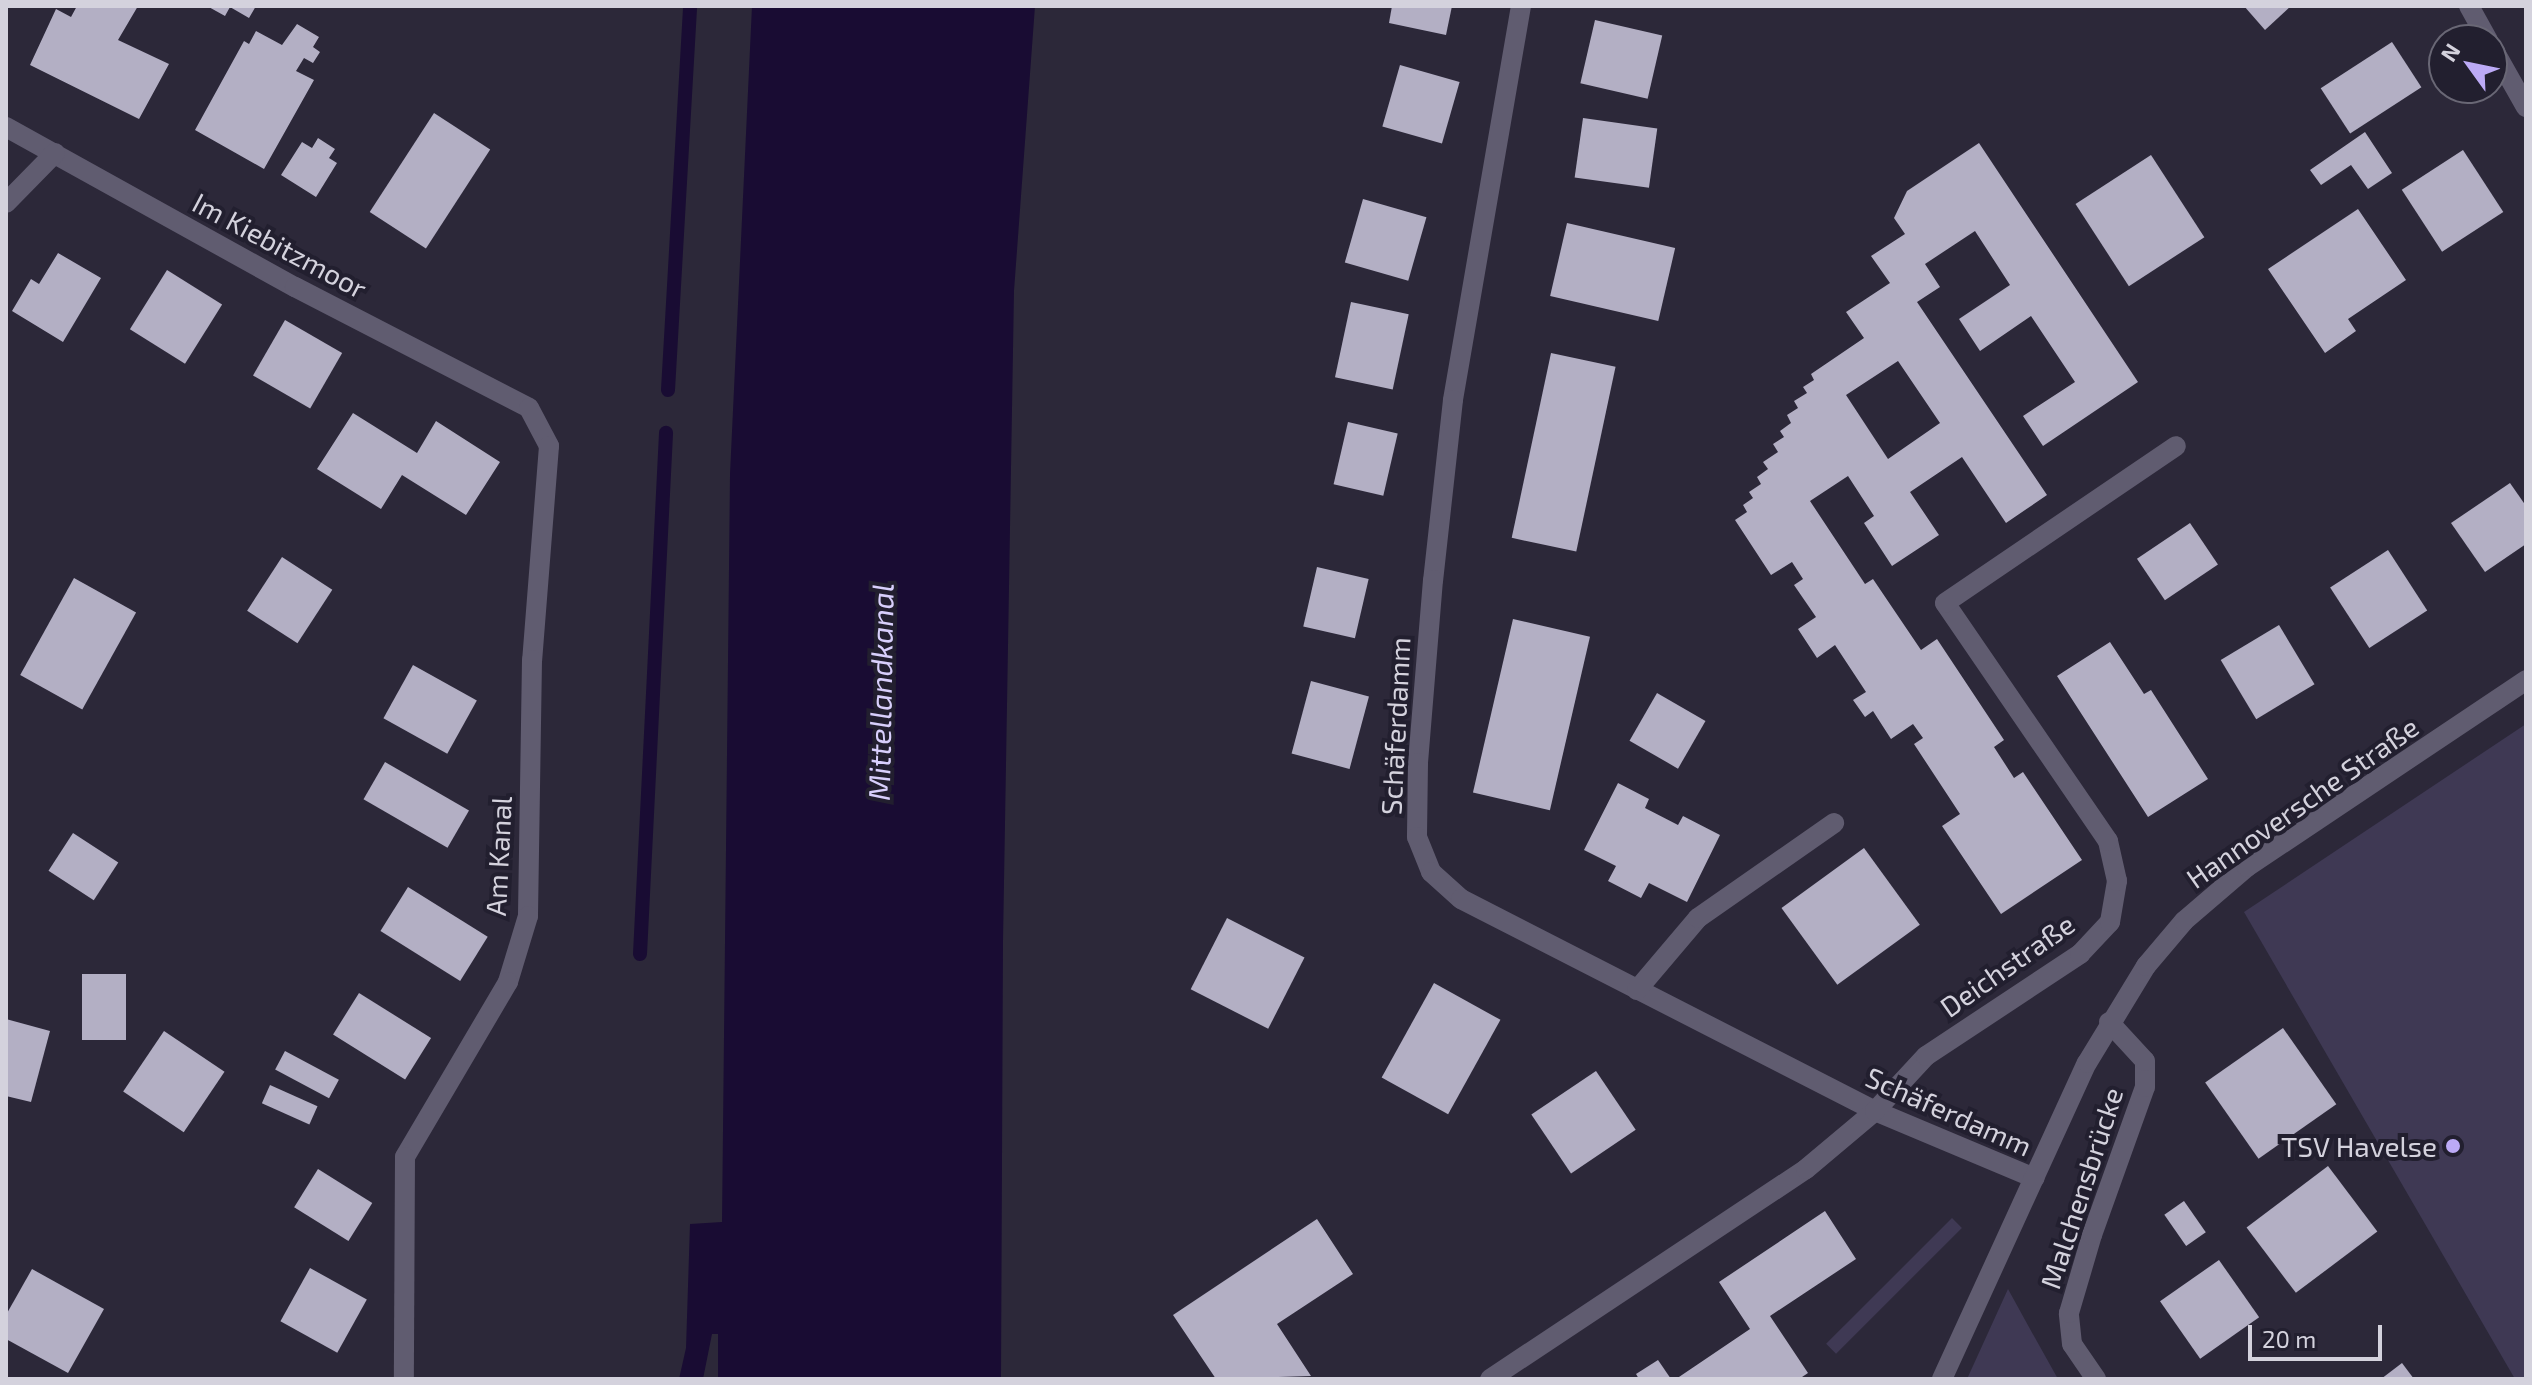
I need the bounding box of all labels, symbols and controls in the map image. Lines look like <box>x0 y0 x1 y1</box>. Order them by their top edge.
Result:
north arrow <box>2428 24 2508 104</box>
text: N <box>2434 38 2465 66</box>
street label: Im Kiebitzmoor <box>187 185 373 305</box>
water label: Mittellandkanal <box>860 583 900 801</box>
street label: Schäferdamm <box>1374 636 1416 816</box>
street label: Hannoversche Straße <box>2180 709 2424 895</box>
street label: Am Kanal <box>478 795 518 917</box>
street label: Deichstraße <box>1933 907 2081 1023</box>
street label: Schäferdamm <box>1861 1059 2037 1163</box>
street label: Malchensbrücke <box>2033 1083 2129 1293</box>
place label: TSV Havelse <box>2280 1129 2437 1163</box>
marker: TSV Havelse <box>2444 1137 2462 1155</box>
scale bar <box>2252 1309 2386 1359</box>
text: 20 m <box>2262 1324 2316 1353</box>

